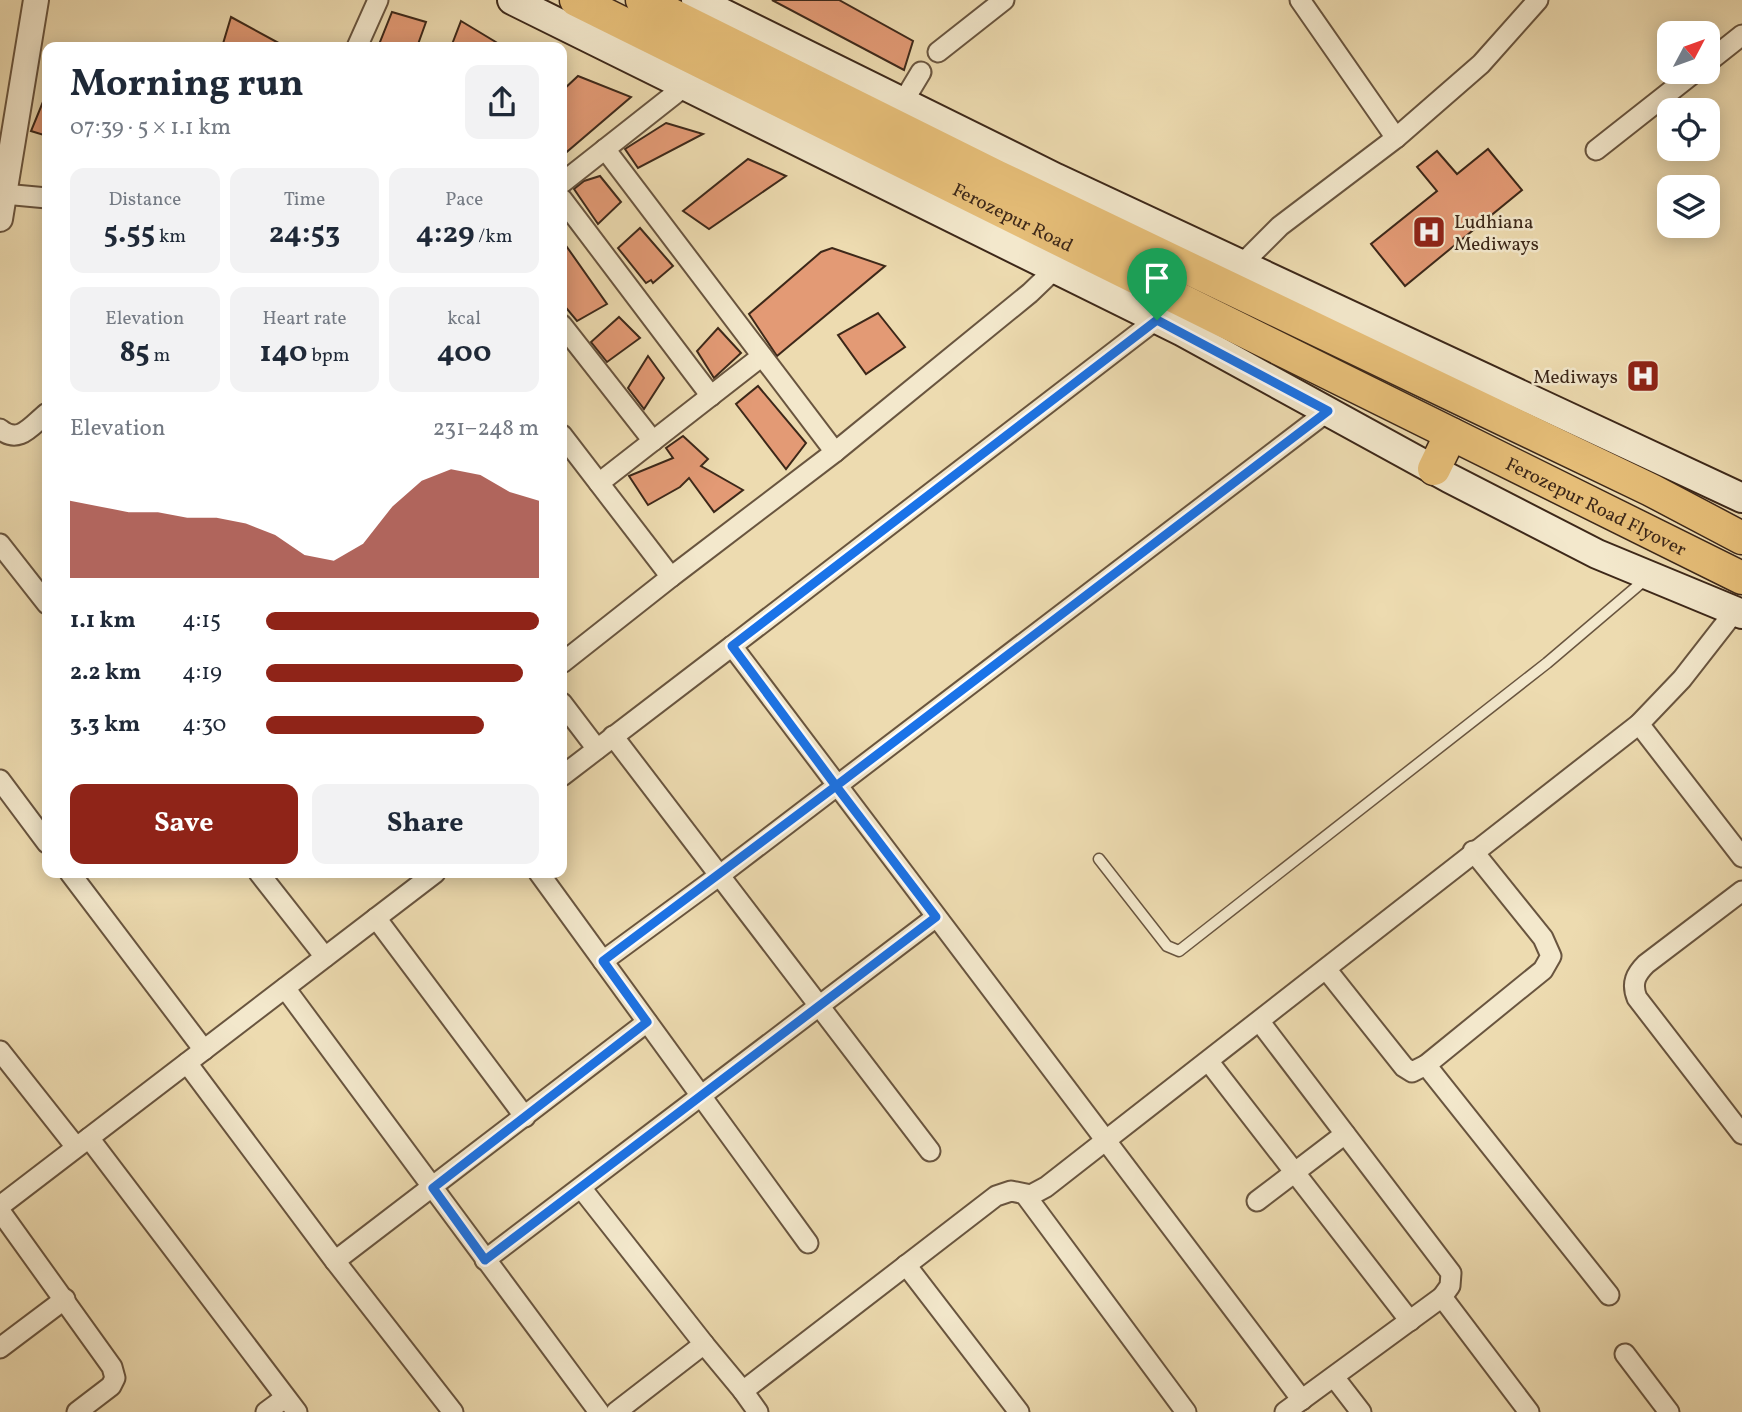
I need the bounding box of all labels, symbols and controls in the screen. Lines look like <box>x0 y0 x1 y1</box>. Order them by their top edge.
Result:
north arrow <box>1657 21 1720 84</box>
map controls <box>1657 21 1720 238</box>
text: Morning run <box>70 59 304 112</box>
button: share <box>465 65 539 139</box>
button: locate <box>1657 98 1720 161</box>
text: 07:39 · 5 × 1.1 km <box>70 112 231 144</box>
button: layers <box>1657 175 1720 238</box>
street label: Ferozepur Road <box>948 178 1077 259</box>
text: Distance <box>108 187 181 213</box>
text: Time <box>284 187 325 213</box>
text: Pace <box>445 187 483 213</box>
place label: Ludhiana Mediways <box>1454 210 1539 258</box>
text: 5.55 <box>104 213 155 255</box>
text: 24:53 <box>269 213 340 255</box>
text: 4:29 <box>416 213 475 255</box>
hospital icon: Ludhiana Mediways <box>1410 213 1448 251</box>
text: km <box>155 224 186 250</box>
text: /km <box>475 224 512 250</box>
pin <box>1127 248 1187 320</box>
icon: arrive <box>1138 259 1176 297</box>
text: Elevation <box>105 306 184 332</box>
text: Heart rate <box>263 306 346 332</box>
text: kcal <box>447 306 481 332</box>
text: 85 <box>119 332 150 374</box>
text: 140 <box>259 332 308 374</box>
text: 400 <box>437 332 492 374</box>
text: m <box>150 343 170 369</box>
text: bpm <box>308 343 350 369</box>
hospital icon: Mediways <box>1624 357 1662 395</box>
place label: Mediways <box>1533 365 1618 391</box>
text: Elevation <box>70 413 166 445</box>
text: 231–248 m <box>433 413 539 445</box>
street label: Ferozepur Road Flyover <box>1501 452 1690 563</box>
text: 1.1 km <box>70 605 136 637</box>
text: 4:15 <box>182 605 221 637</box>
text: 2.2 km <box>70 657 141 689</box>
text: 4:19 <box>182 657 222 689</box>
text: 3.3 km <box>70 709 140 741</box>
text: 4:30 <box>182 709 226 741</box>
button: Save <box>70 784 298 864</box>
button: Share <box>312 784 539 864</box>

